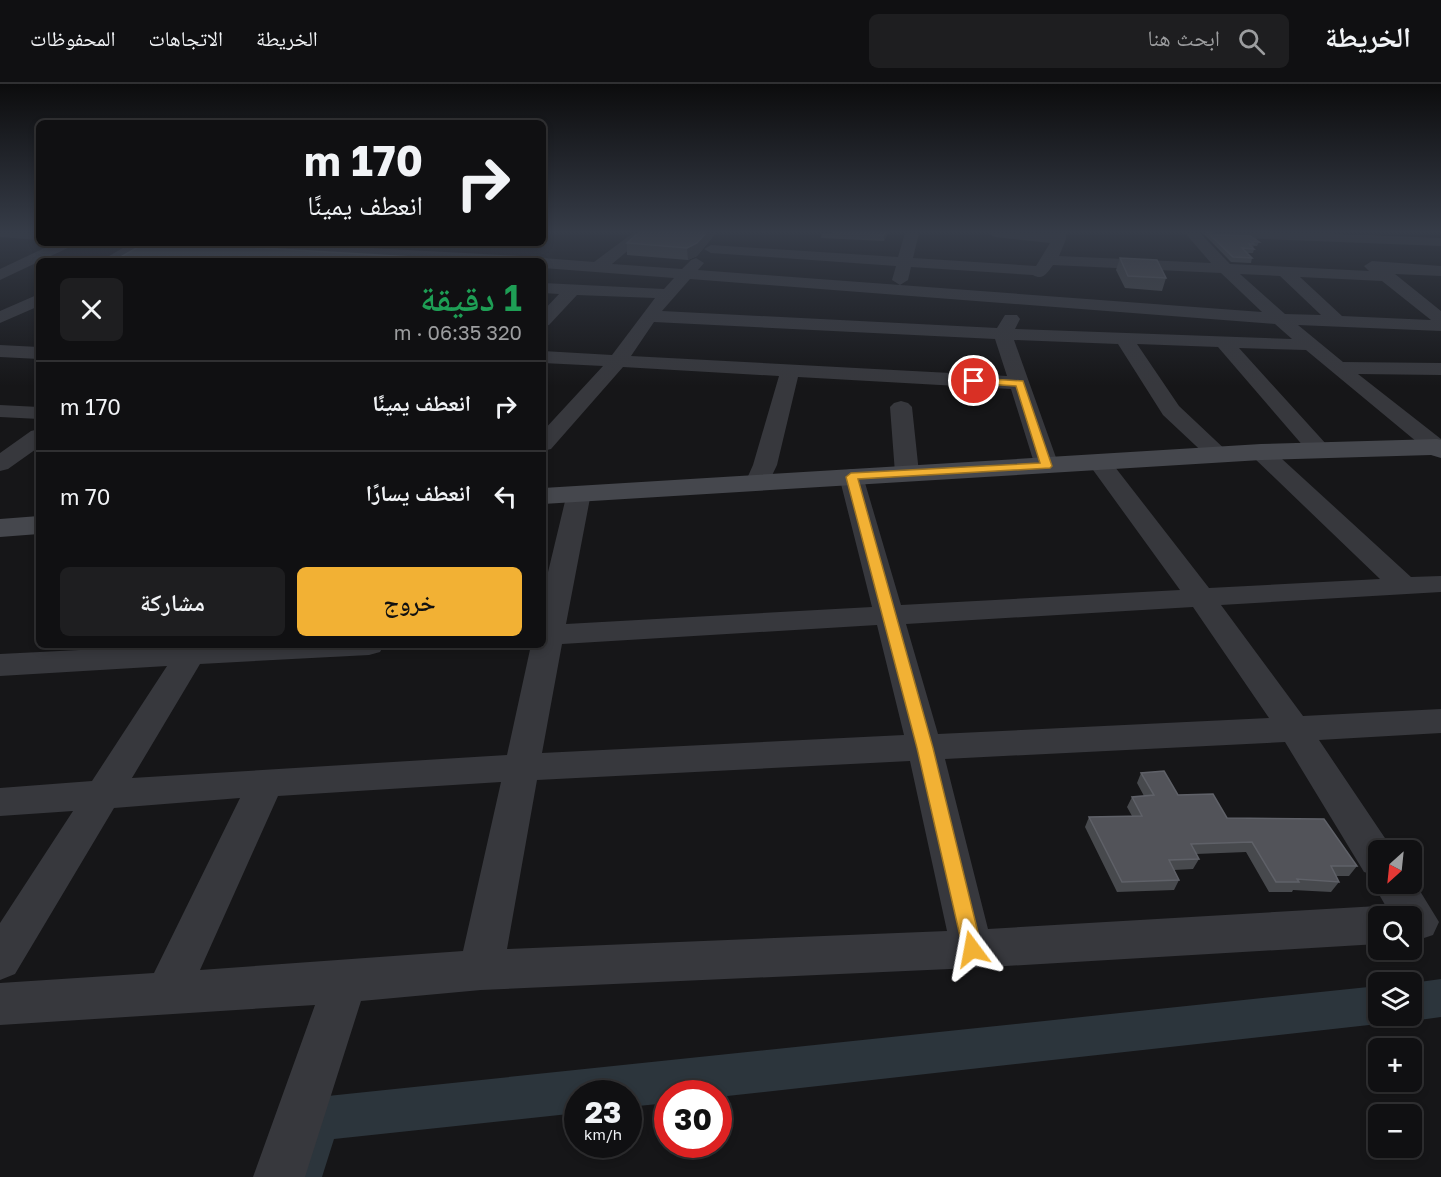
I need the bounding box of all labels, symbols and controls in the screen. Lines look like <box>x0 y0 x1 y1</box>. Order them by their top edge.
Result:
search box <box>869 14 1289 68</box>
text: الخريطة <box>1325 20 1411 53</box>
text: ابحث هنا <box>1148 24 1220 51</box>
text: المحفوظات <box>30 25 115 51</box>
text: الاتجاهات <box>148 25 223 51</box>
text: الخريطة <box>256 25 318 51</box>
icon: search <box>1235 25 1268 58</box>
text: 170 m <box>304 135 423 185</box>
icon: right <box>444 144 522 222</box>
text: انعطف يمينًا <box>307 189 423 221</box>
text: 1 دقيقة <box>420 276 522 319</box>
button: close <box>60 278 123 341</box>
text: 320 m · 06:35 <box>394 320 522 344</box>
pin <box>948 355 999 406</box>
icon: arrive <box>957 364 990 397</box>
text: انعطف يمينًا <box>372 389 471 416</box>
icon: right <box>489 390 522 423</box>
text: 170 m <box>60 393 121 420</box>
text: انعطف يسارًا <box>366 479 471 506</box>
icon: left <box>489 480 522 513</box>
text: 70 m <box>60 483 110 510</box>
button: مشاركة <box>60 567 285 636</box>
button: خروج <box>297 567 522 636</box>
north arrow <box>1368 840 1422 894</box>
map controls <box>1368 840 1422 1158</box>
button: search <box>1368 906 1422 960</box>
position arrow <box>940 917 1004 981</box>
button: layers <box>1368 972 1422 1026</box>
button: + <box>1368 1038 1422 1092</box>
speed limit sign: 30 <box>654 1080 732 1158</box>
text: 23 <box>585 1094 621 1130</box>
button: − <box>1368 1104 1422 1158</box>
text: km/h <box>584 1125 622 1143</box>

